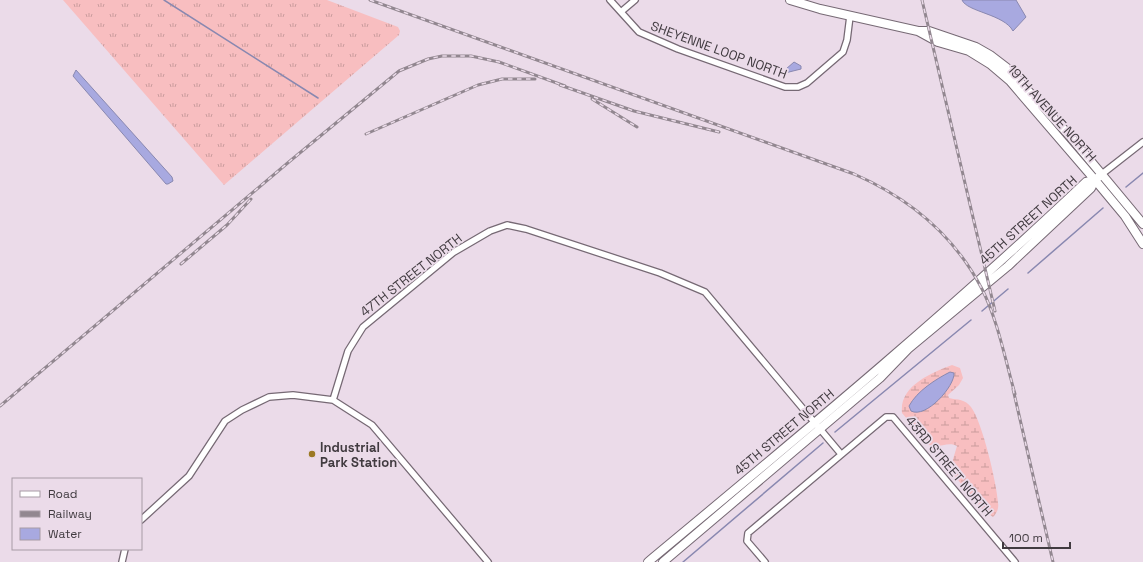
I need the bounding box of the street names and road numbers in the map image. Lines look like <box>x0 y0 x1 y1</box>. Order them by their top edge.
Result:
street label: SHEYENNE LOOP NORTH <box>648 17 790 83</box>
street label: 19TH AVENUE NORTH <box>1004 61 1100 165</box>
street label: 45TH STREET NORTH <box>976 172 1080 268</box>
street label: 47TH STREET NORTH <box>357 230 465 320</box>
street label: 45TH STREET NORTH <box>730 385 838 479</box>
street label: 43RD STREET NORTH <box>902 412 996 520</box>

